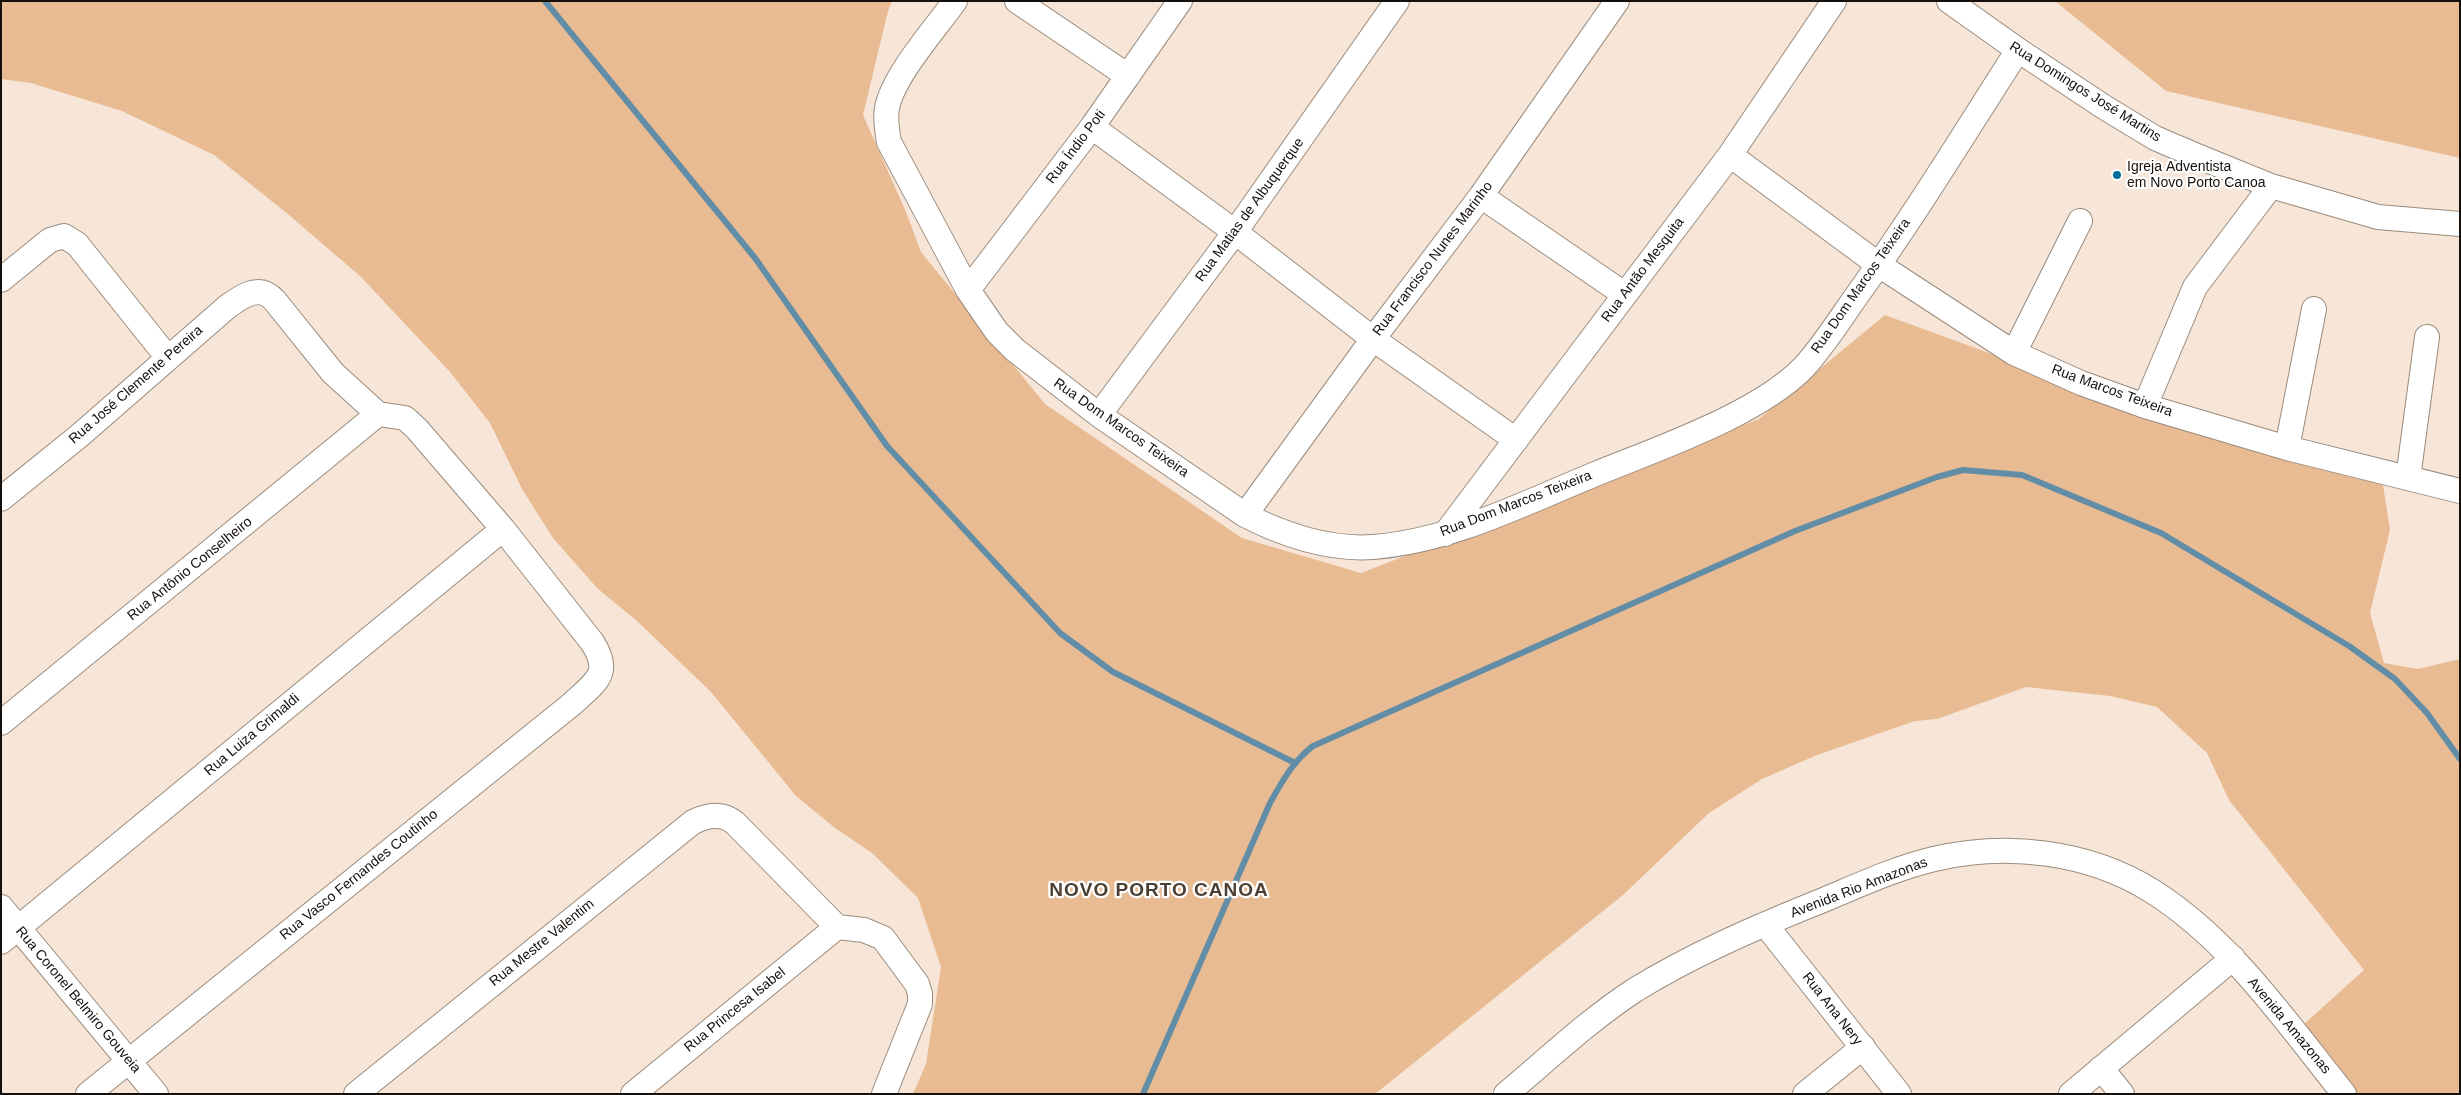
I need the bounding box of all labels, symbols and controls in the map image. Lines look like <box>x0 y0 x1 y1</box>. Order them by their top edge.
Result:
street label: Rua Domingos José Martins <box>2006 38 2164 146</box>
street label: Rua Índio Poti <box>1043 107 1109 187</box>
street label: Rua Matias de Albuquerque <box>1192 135 1308 285</box>
place label: Igreja Adventista em Novo Porto Canoa <box>2127 159 2266 192</box>
marker: Igreja Adventista em Novo Porto Canoa <box>2111 169 2123 181</box>
street label: Rua Francisco Nunes Marinho <box>1369 178 1497 340</box>
street label: Rua Antão Mesquita <box>1598 214 1688 326</box>
street label: Rua Dom Marcos Teixeira <box>1808 215 1914 357</box>
street label: Rua José Clemente Pereira <box>66 322 206 448</box>
street label: Rua Marcos Teixeira <box>2049 361 2175 421</box>
street label: Rua Dom Marcos Teixeira <box>1050 375 1192 481</box>
street label: Rua Dom Marcos Teixeira <box>1438 467 1594 541</box>
street label: Rua Antônio Conselheiro <box>124 513 256 625</box>
street label: Rua Luiza Grimaldi <box>201 690 303 780</box>
street label: Rua Vasco Fernandes Coutinho <box>277 806 441 944</box>
street label: Avenida Rio Amazonas <box>1788 854 1930 922</box>
district label: NOVO PORTO CANOA <box>1047 880 1271 902</box>
street label: Rua Mestre Valentim <box>486 896 598 990</box>
street label: Rua Coronel Belmiro Gouveia <box>12 923 144 1077</box>
street label: Rua Princesa Isabel <box>681 964 789 1056</box>
street label: Rua Ana Nery <box>1798 969 1866 1049</box>
street label: Avenida Amazonas <box>2244 974 2334 1078</box>

